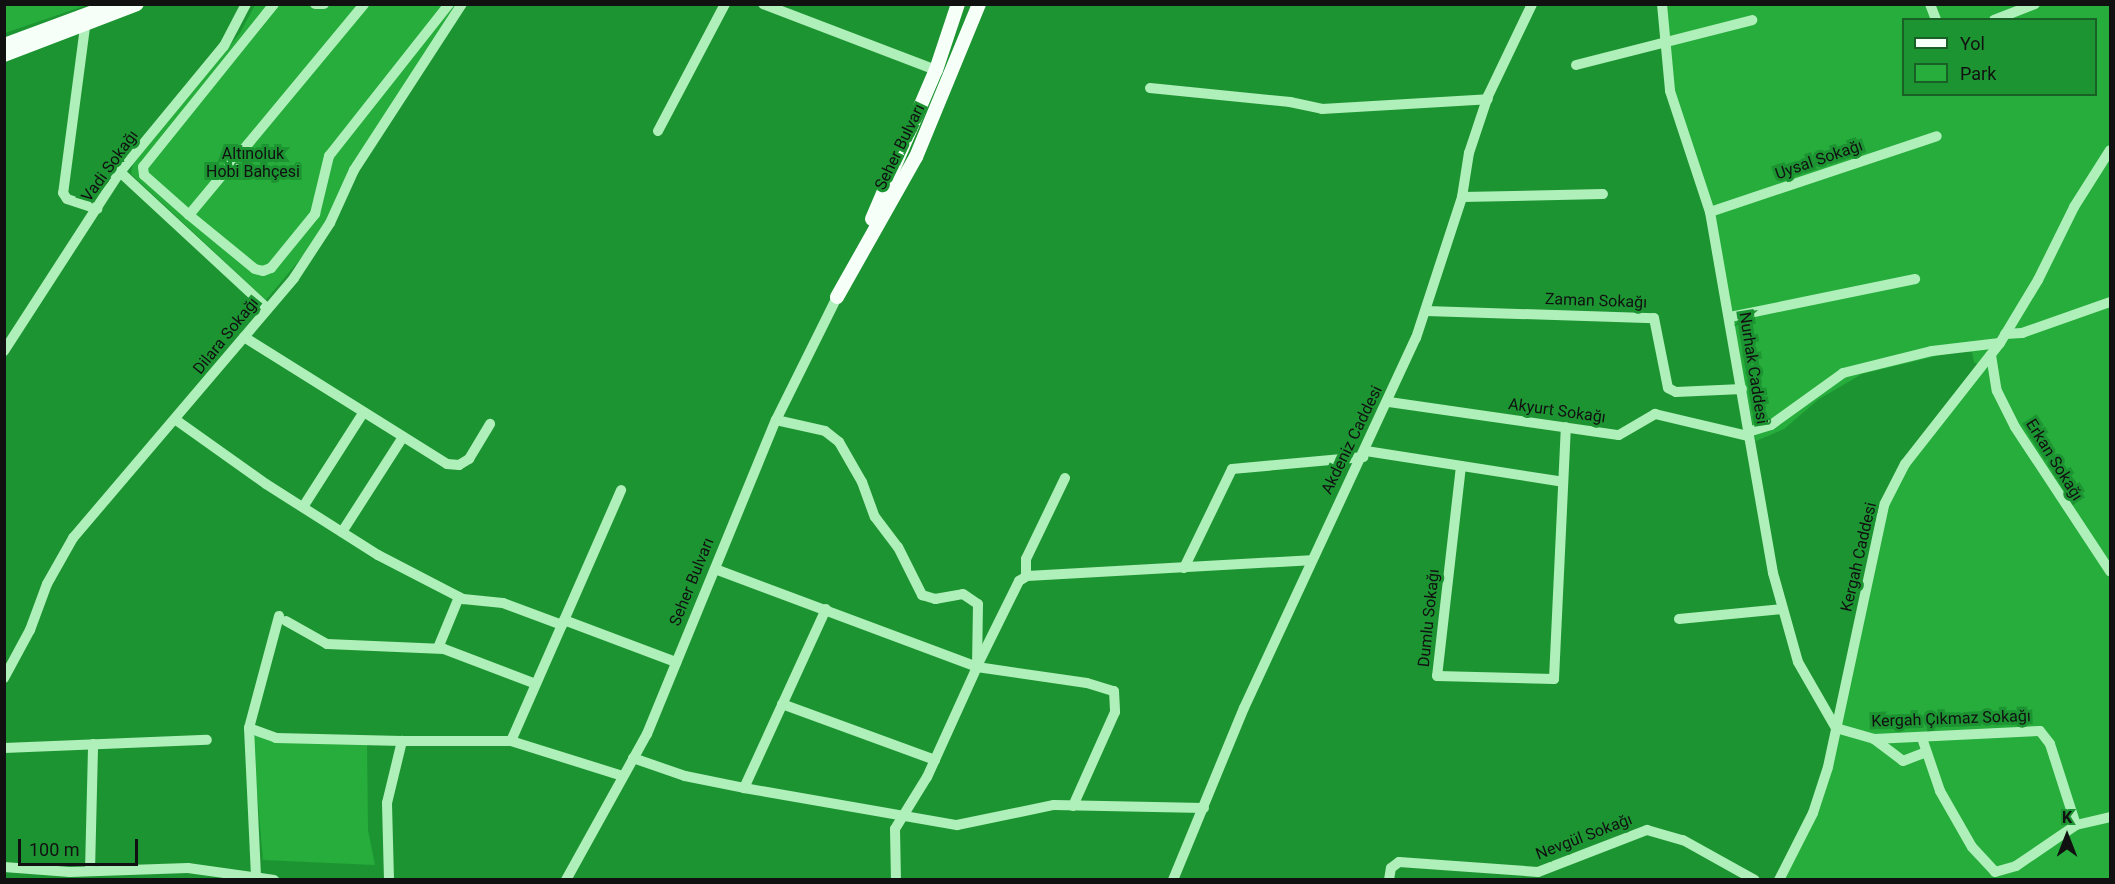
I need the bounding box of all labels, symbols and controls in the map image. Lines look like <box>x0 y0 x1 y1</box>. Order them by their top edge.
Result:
legend <box>1902 18 2097 96</box>
text: Yol <box>1960 33 1985 54</box>
text: Park <box>1960 63 1996 84</box>
street label: Seher Bulvarı <box>871 101 929 193</box>
street label: Vadi Sokağı <box>78 126 142 206</box>
street label: Uysal Sokağı <box>1773 136 1865 184</box>
park label: Altınoluk Hobi Bahçesi <box>206 144 300 182</box>
street label: Zaman Sokağı <box>1545 290 1647 312</box>
street label: Dilara Sokağı <box>189 294 263 378</box>
street label: Nurhak Caddesi <box>1735 311 1771 425</box>
street label: Akdeniz Caddesi <box>1317 383 1387 497</box>
street label: Akyurt Sokağı <box>1507 395 1607 427</box>
street label: Erkan Sokağı <box>2021 416 2087 504</box>
street label: Kergah Caddesi <box>1837 500 1881 614</box>
street label: Seher Bulvarı <box>666 535 718 629</box>
street label: Dumlu Sokağı <box>1414 568 1444 668</box>
street label: Kergah Çıkmaz Sokağı <box>1871 707 2031 731</box>
north arrow <box>2037 806 2097 866</box>
text: K <box>2062 808 2072 827</box>
street label: Nevgül Sokağı <box>1533 810 1635 864</box>
scale bar <box>21 827 141 865</box>
text: 100 m <box>29 839 80 860</box>

